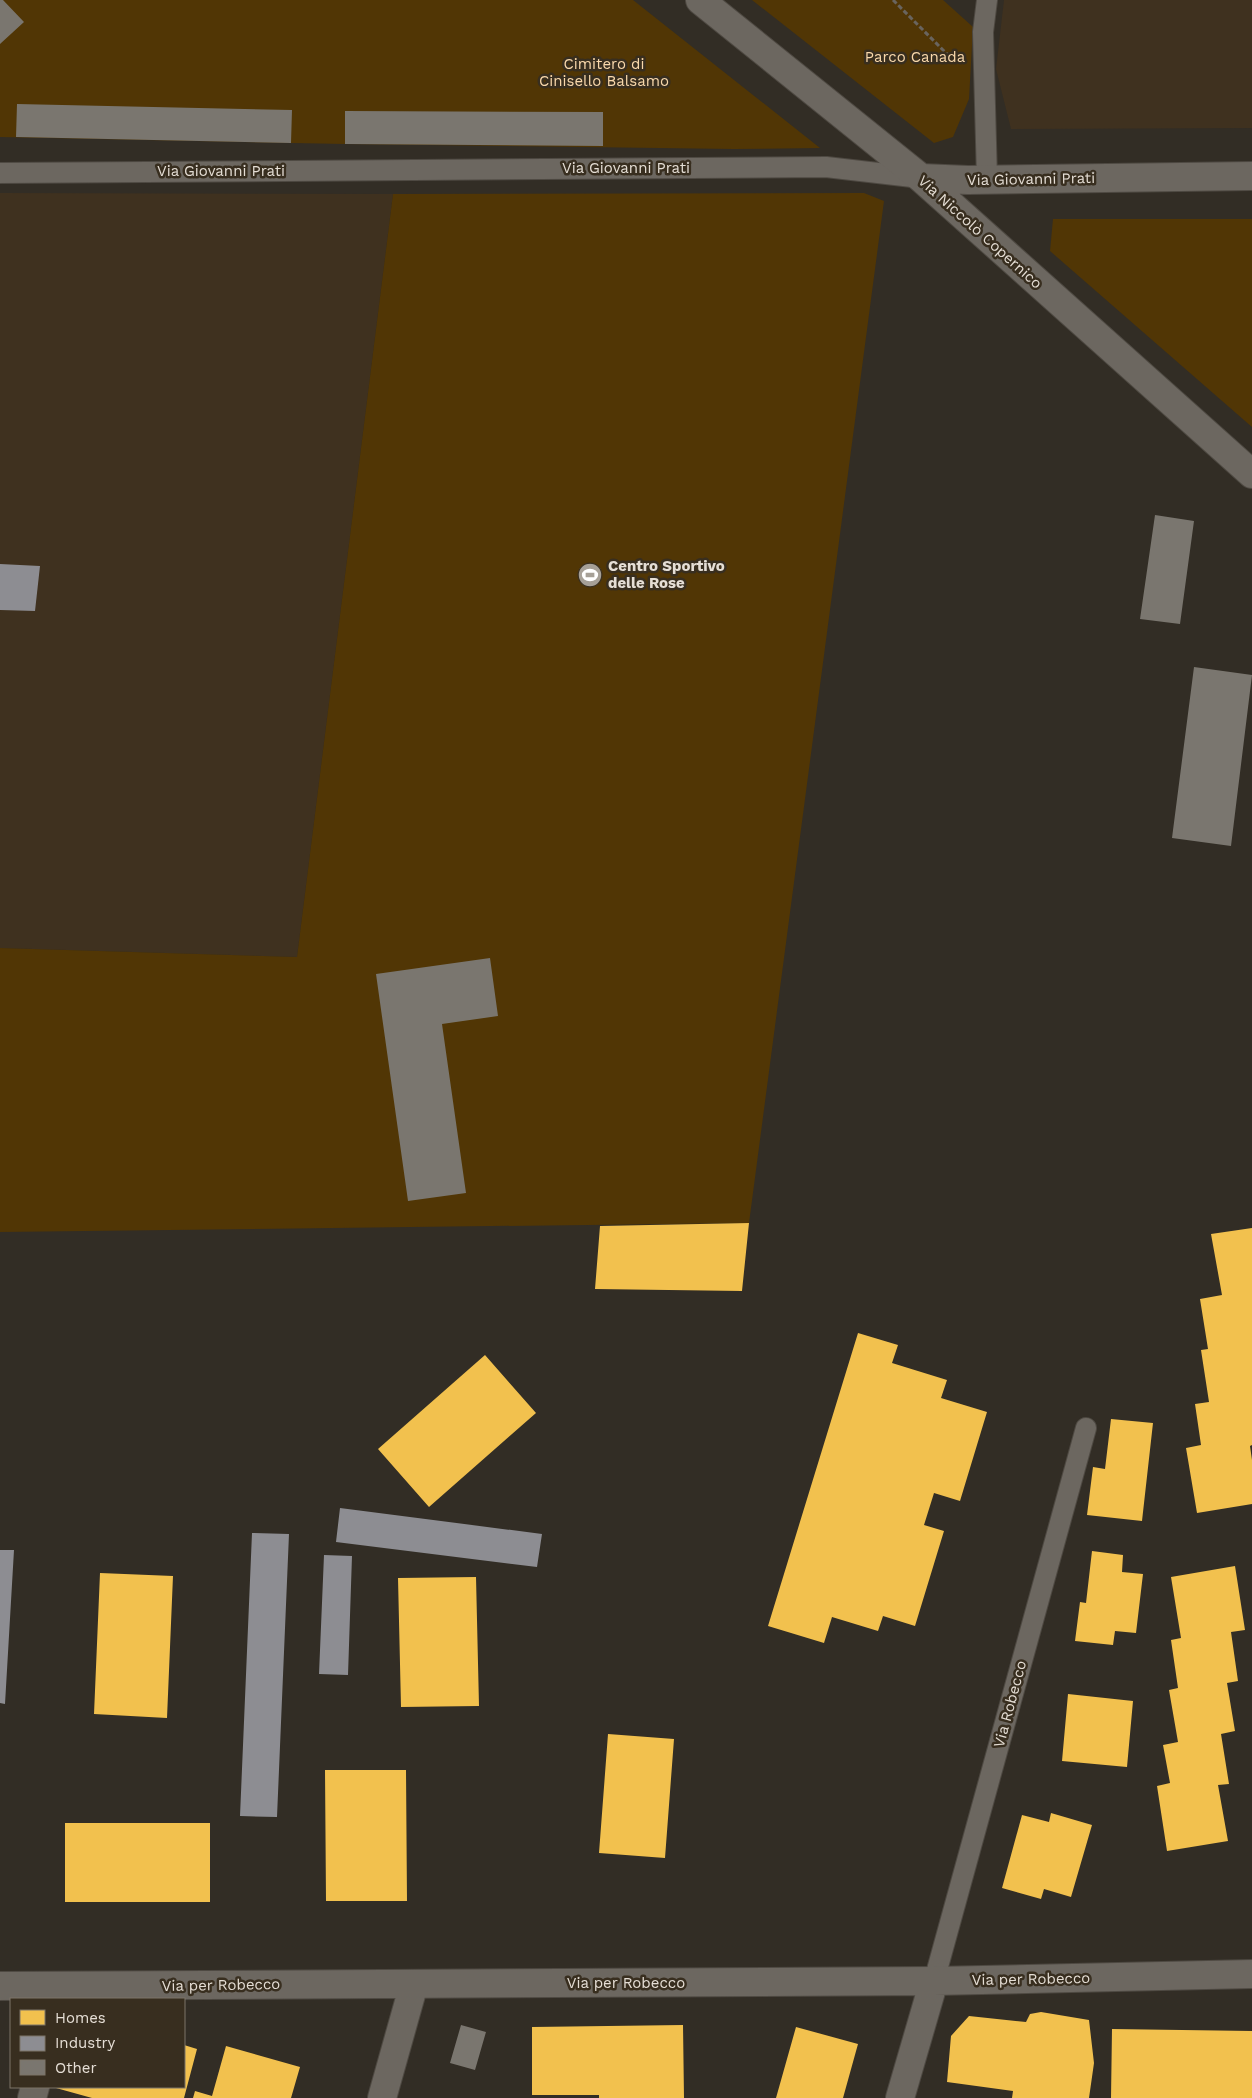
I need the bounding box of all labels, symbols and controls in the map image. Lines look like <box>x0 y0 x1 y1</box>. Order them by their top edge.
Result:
park label: Parco Canada <box>865 48 966 66</box>
park label: Cimitero di Cinisello Balsamo <box>539 55 669 90</box>
street label: Via Giovanni Prati <box>562 159 690 177</box>
street label: Via Giovanni Prati <box>157 162 285 180</box>
street label: Via Giovanni Prati <box>967 169 1095 189</box>
street label: Via Niccolò Copernico <box>914 172 1046 292</box>
place label: Centro Sportivo delle Rose <box>608 557 725 592</box>
sports icon: Centro Sportivo delle Rose <box>577 562 603 588</box>
street label: Via Robecco <box>990 1658 1030 1750</box>
street label: Via per Robecco <box>972 1969 1090 1989</box>
street label: Via per Robecco <box>567 1974 685 1992</box>
street label: Via per Robecco <box>162 1975 280 1995</box>
legend <box>10 1998 185 2088</box>
text: Homes <box>55 2009 106 2027</box>
text: Industry <box>55 2034 116 2052</box>
text: Other <box>55 2059 97 2077</box>

